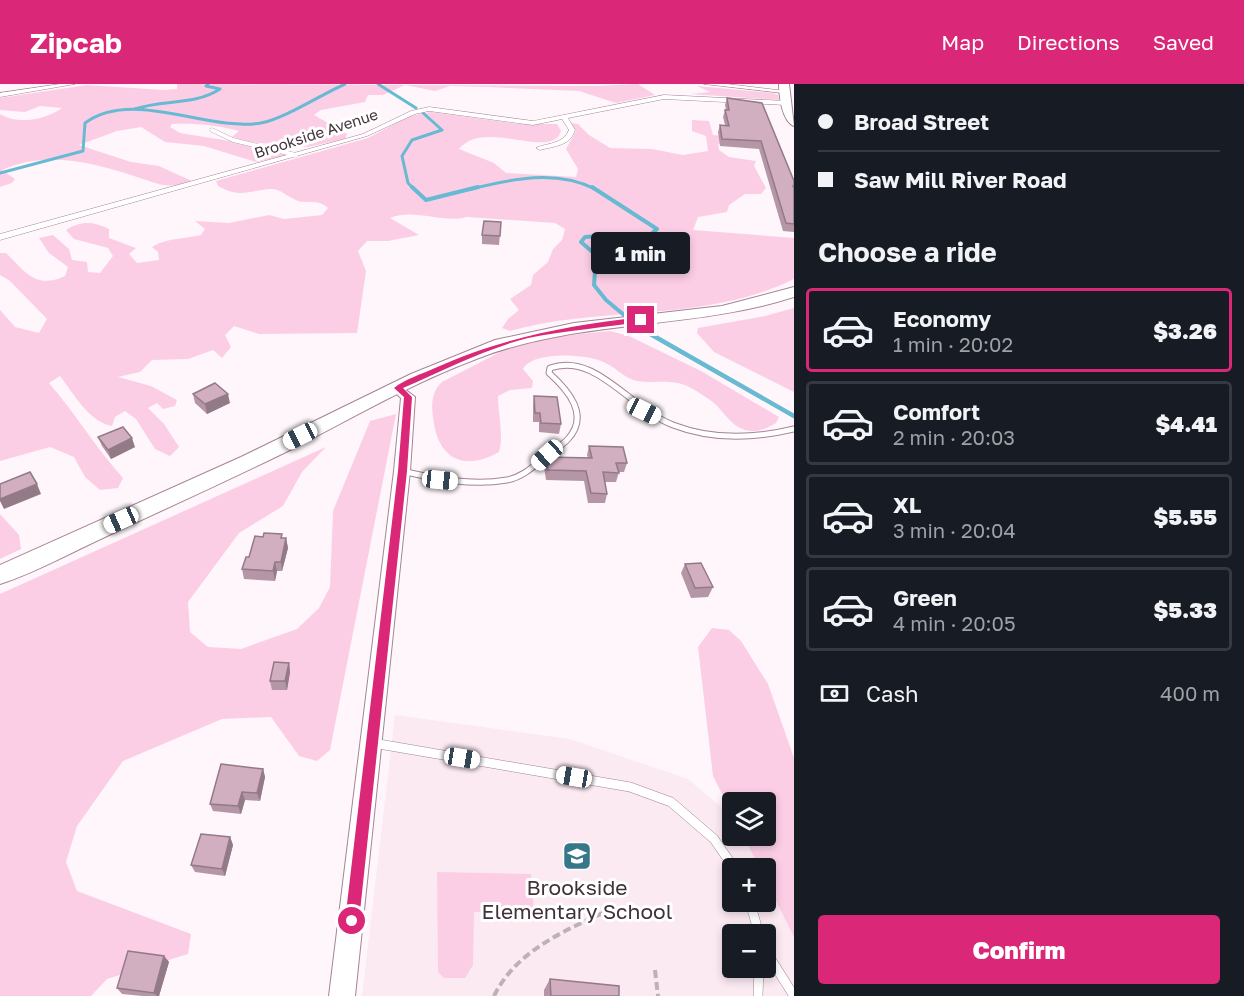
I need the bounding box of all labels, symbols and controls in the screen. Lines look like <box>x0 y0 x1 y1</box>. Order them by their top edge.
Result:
text: Zipcab <box>30 26 122 59</box>
text: Map <box>941 29 984 55</box>
text: Directions <box>1017 29 1120 55</box>
text: Saved <box>1153 29 1214 55</box>
street label: Brookside Avenue <box>252 104 380 161</box>
text: Broad Street <box>854 108 989 135</box>
text: Saw Mill River Road <box>854 166 1066 193</box>
callout: 1 min <box>592 233 690 275</box>
text: Choose a ride <box>818 236 997 268</box>
text: 1 min <box>615 241 666 265</box>
icon: car <box>821 303 875 357</box>
text: Economy <box>893 305 991 332</box>
route end <box>627 306 654 333</box>
text: $3.26 <box>1153 317 1217 344</box>
text: 1 min · 20:02 <box>893 332 1013 356</box>
car <box>624 395 664 427</box>
icon: car <box>821 396 875 450</box>
text: Comfort <box>893 398 980 425</box>
text: $4.41 <box>1155 410 1217 437</box>
car <box>280 420 320 452</box>
text: 2 min · 20:03 <box>893 425 1015 449</box>
car <box>528 436 566 474</box>
car <box>421 469 459 491</box>
icon: car <box>821 489 875 543</box>
text: XL <box>893 491 921 518</box>
text: $5.55 <box>1153 503 1217 530</box>
car <box>101 504 141 536</box>
text: 3 min · 20:04 <box>893 518 1016 542</box>
icon: car <box>821 582 875 636</box>
text: Green <box>893 584 957 611</box>
text: $5.33 <box>1153 596 1217 623</box>
text: 4 min · 20:05 <box>893 611 1016 635</box>
icon: cash <box>818 677 851 710</box>
text: Cash <box>866 680 919 707</box>
text: 400 m <box>1160 681 1220 705</box>
car <box>443 746 481 770</box>
car <box>555 765 593 789</box>
map controls <box>722 792 776 978</box>
button: layers <box>722 792 776 846</box>
school or university icon: Brookside Elementary School <box>561 840 593 872</box>
button: + <box>722 858 776 912</box>
place label: Brookside Elementary School <box>482 874 672 924</box>
route start <box>338 907 365 934</box>
button: Confirm <box>818 915 1220 984</box>
button: − <box>722 924 776 978</box>

